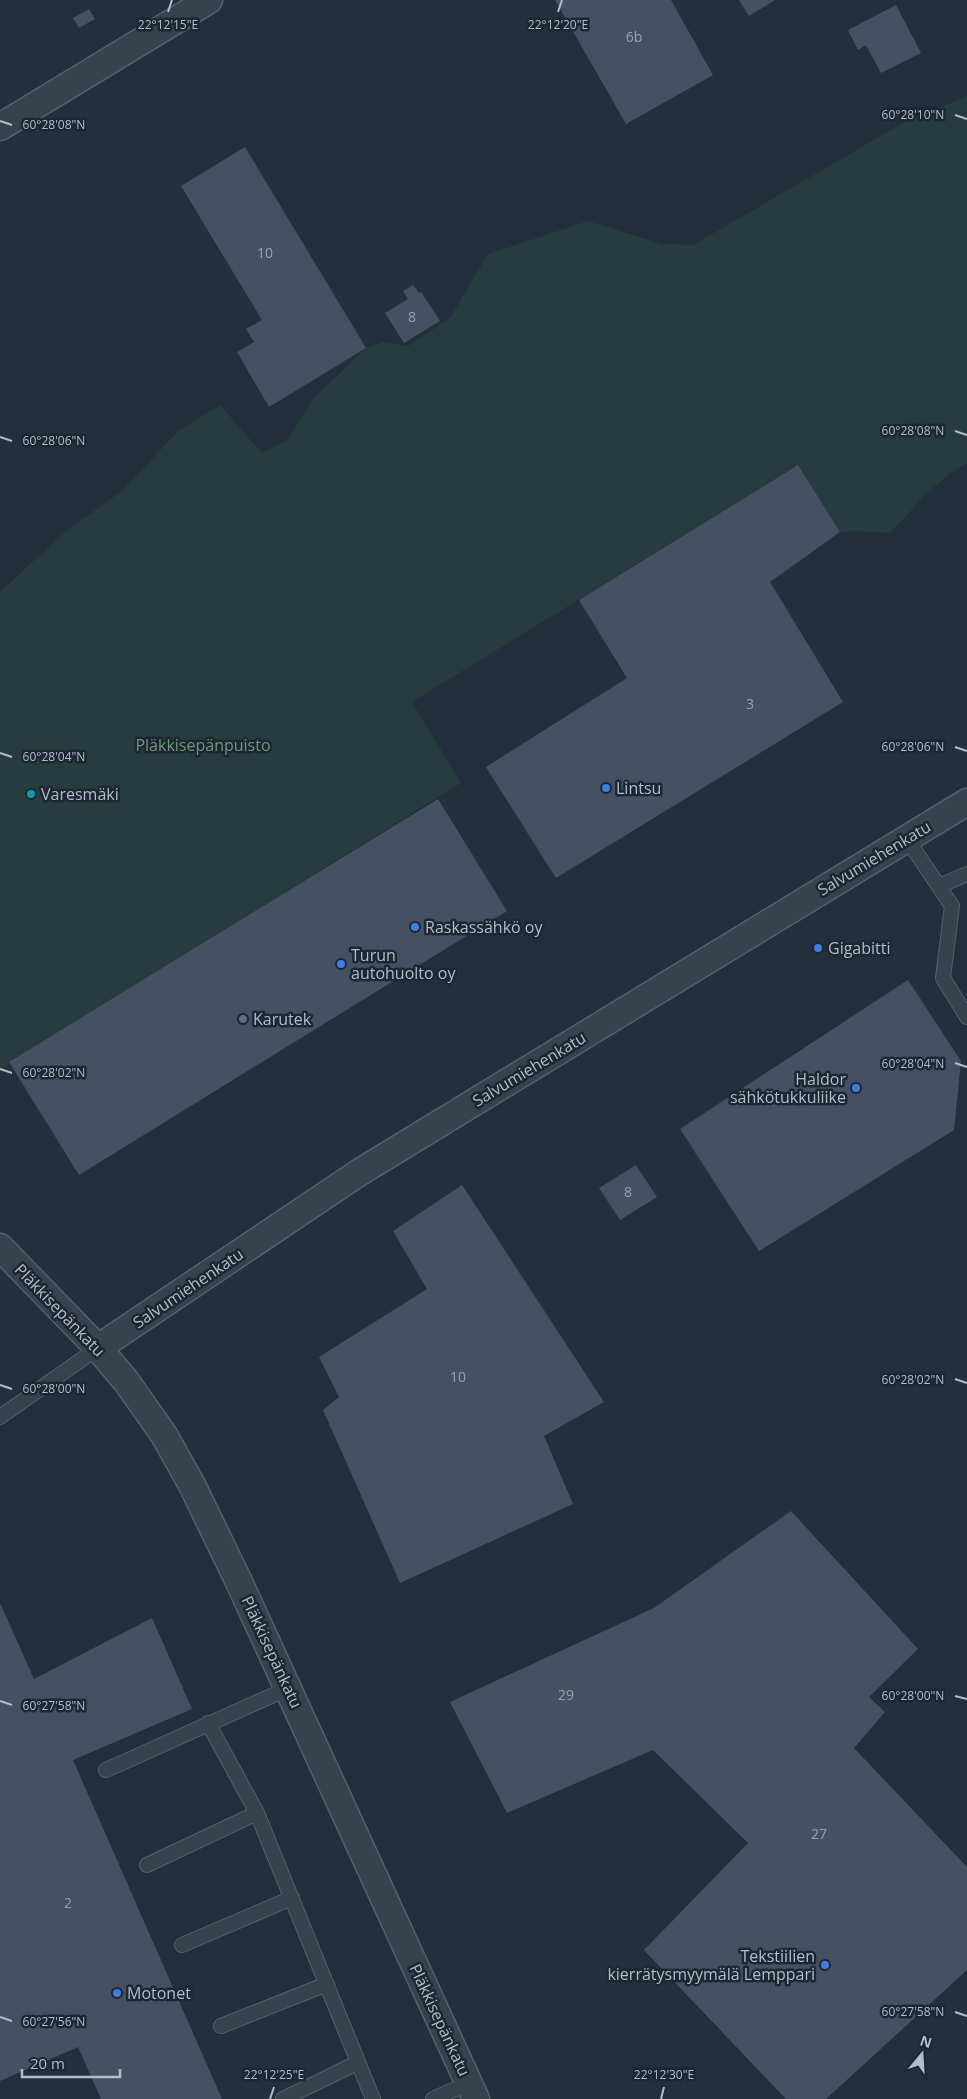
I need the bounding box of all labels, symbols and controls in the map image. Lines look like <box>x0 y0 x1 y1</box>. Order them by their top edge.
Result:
text: 22°12'15"E <box>138 16 198 33</box>
text: 22°12'20"E <box>528 16 588 33</box>
house number: 6b <box>626 27 642 46</box>
text: 60°28'10"N <box>882 106 944 123</box>
text: 60°28'08"N <box>23 116 85 133</box>
house number: 10 <box>257 243 273 262</box>
house number: 8 <box>408 307 416 326</box>
text: 60°28'08"N <box>882 422 944 439</box>
text: 60°28'06"N <box>23 432 85 449</box>
house number: 3 <box>746 694 754 713</box>
park label: Pläkkisepänpuisto <box>135 734 271 756</box>
text: 60°28'06"N <box>882 738 944 755</box>
text: 60°28'04"N <box>23 748 85 765</box>
place label: Lintsu <box>616 777 661 799</box>
marker: Lintsu <box>600 782 612 794</box>
place label: Varesmäki <box>41 783 119 805</box>
marker: Varesmäki <box>25 788 37 800</box>
street label: Salvumiehenkatu <box>813 815 935 901</box>
place label: Raskassähkö oy <box>425 916 543 938</box>
marker: Raskassähkö oy <box>409 921 421 933</box>
place label: Gigabitti <box>828 937 891 959</box>
marker: Gigabitti <box>812 942 824 954</box>
place label: Turun autohuolto oy <box>351 944 456 984</box>
marker: Turun autohuolto oy <box>335 958 347 970</box>
place label: Karutek <box>253 1008 312 1030</box>
marker: Karutek <box>237 1013 249 1025</box>
street label: Salvumiehenkatu <box>468 1026 590 1112</box>
text: 60°28'04"N <box>882 1055 944 1072</box>
text: 60°28'02"N <box>23 1064 85 1081</box>
place label: Haldor sähkötukkuliike <box>730 1068 846 1108</box>
marker: Haldor sähkötukkuliike <box>850 1082 862 1094</box>
house number: 8 <box>624 1182 632 1201</box>
street label: Salvumiehenkatu <box>128 1243 248 1333</box>
street label: Pläkkisepänkatu <box>10 1259 110 1361</box>
house number: 10 <box>450 1367 466 1386</box>
text: 60°28'02"N <box>882 1371 944 1388</box>
text: 60°28'00"N <box>23 1380 85 1397</box>
street label: Pläkkisepänkatu <box>236 1592 308 1712</box>
house number: 29 <box>558 1685 574 1704</box>
text: 60°28'00"N <box>882 1687 944 1704</box>
text: 60°27'58"N <box>23 1697 85 1714</box>
house number: 27 <box>811 1824 827 1843</box>
house number: 2 <box>64 1893 72 1912</box>
place label: Tekstiilien kierrätysmyymälä Lemppari <box>607 1945 815 1985</box>
marker: Tekstiilien kierrätysmyymälä Lemppari <box>819 1959 831 1971</box>
street label: Pläkkisepänkatu <box>404 1960 476 2080</box>
place label: Motonet <box>127 1982 191 2004</box>
marker: Motonet <box>111 1987 123 1999</box>
text: 60°27'58"N <box>882 2003 944 2020</box>
text: 60°27'56"N <box>23 2013 85 2030</box>
north arrow <box>897 2029 947 2079</box>
text: N <box>918 2030 935 2052</box>
scale bar <box>22 2046 120 2078</box>
text: 20 m <box>30 2053 65 2073</box>
text: 22°12'25"E <box>244 2066 304 2083</box>
text: 22°12'30"E <box>634 2066 694 2083</box>

